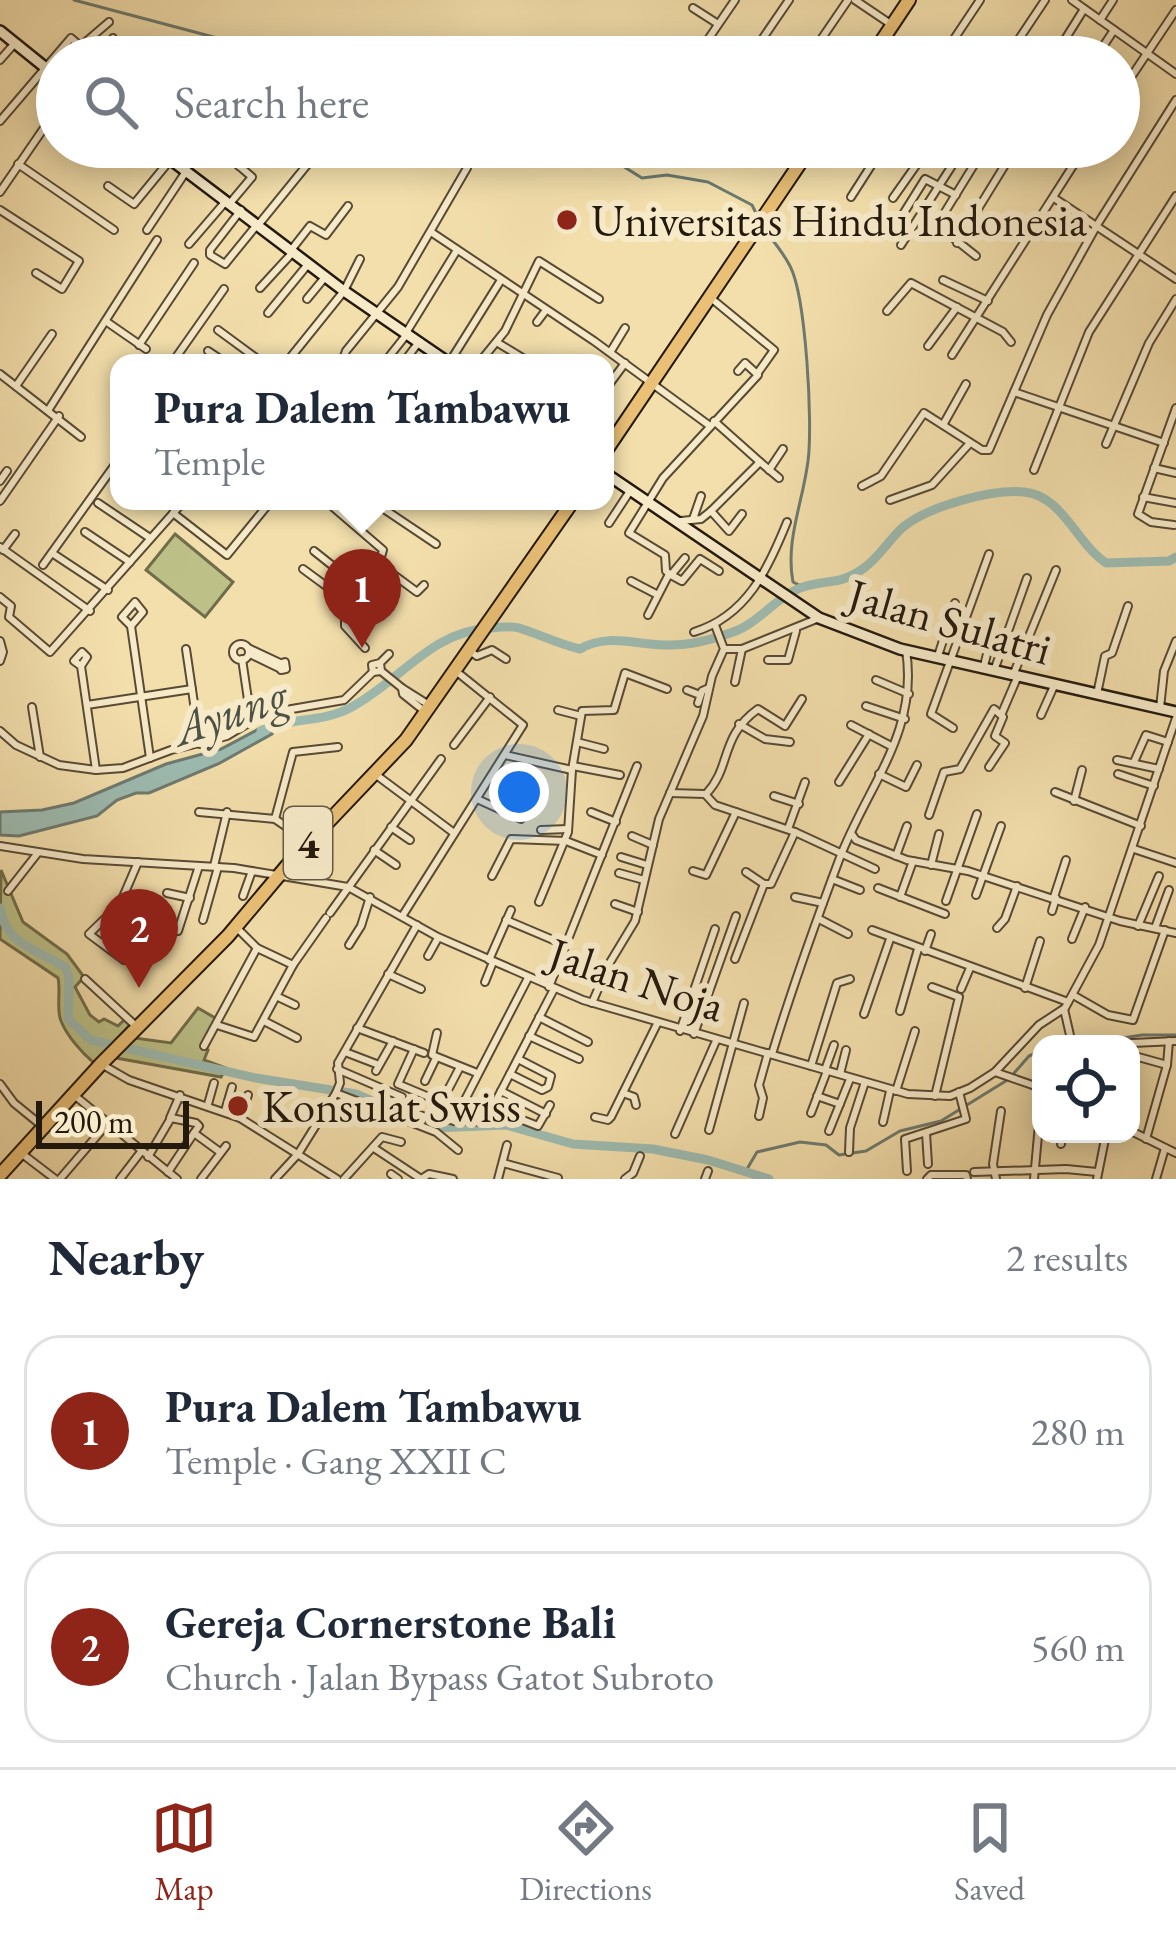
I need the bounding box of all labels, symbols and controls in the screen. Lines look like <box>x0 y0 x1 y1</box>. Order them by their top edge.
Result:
search box <box>36 36 1140 168</box>
icon: search <box>78 69 144 135</box>
text: Search here <box>174 73 369 131</box>
place label: Universitas Hindu Indonesia <box>591 191 1087 249</box>
marker: Universitas Hindu Indonesia <box>554 207 580 233</box>
popup <box>110 354 614 510</box>
text: Pura Dalem Tambawu <box>154 378 570 436</box>
text: Temple <box>154 436 266 487</box>
pin: 1 <box>323 549 401 648</box>
street label: Jalan Sulatri <box>838 563 1058 678</box>
water label: Ayung <box>162 662 298 760</box>
your location <box>489 762 549 822</box>
road number: 4 <box>284 807 332 879</box>
pin: 2 <box>100 889 178 988</box>
street label: Jalan Noja <box>538 922 732 1035</box>
map controls <box>1032 1035 1140 1143</box>
button: locate <box>1032 1035 1140 1143</box>
place label: Konsulat Swiss <box>262 1077 521 1135</box>
marker: Konsulat Swiss <box>225 1093 251 1119</box>
scale bar <box>36 1095 189 1148</box>
text: 200 m <box>54 1100 134 1143</box>
text: Nearby <box>48 1224 204 1290</box>
text: 2 results <box>1006 1232 1128 1283</box>
text: Pura Dalem Tambawu <box>165 1377 582 1435</box>
text: 1 <box>80 1406 100 1457</box>
text: 280 m <box>1031 1406 1125 1457</box>
text: Temple · Gang XXII C <box>165 1435 507 1486</box>
text: Gereja Cornerstone Bali <box>165 1593 616 1651</box>
text: 2 <box>80 1622 100 1673</box>
text: 560 m <box>1031 1622 1125 1673</box>
text: Church · Jalan Bypass Gatot Subroto <box>165 1651 714 1702</box>
tab: Map <box>151 1795 217 1910</box>
tab: Directions <box>519 1795 652 1910</box>
tab: Saved <box>954 1795 1025 1910</box>

